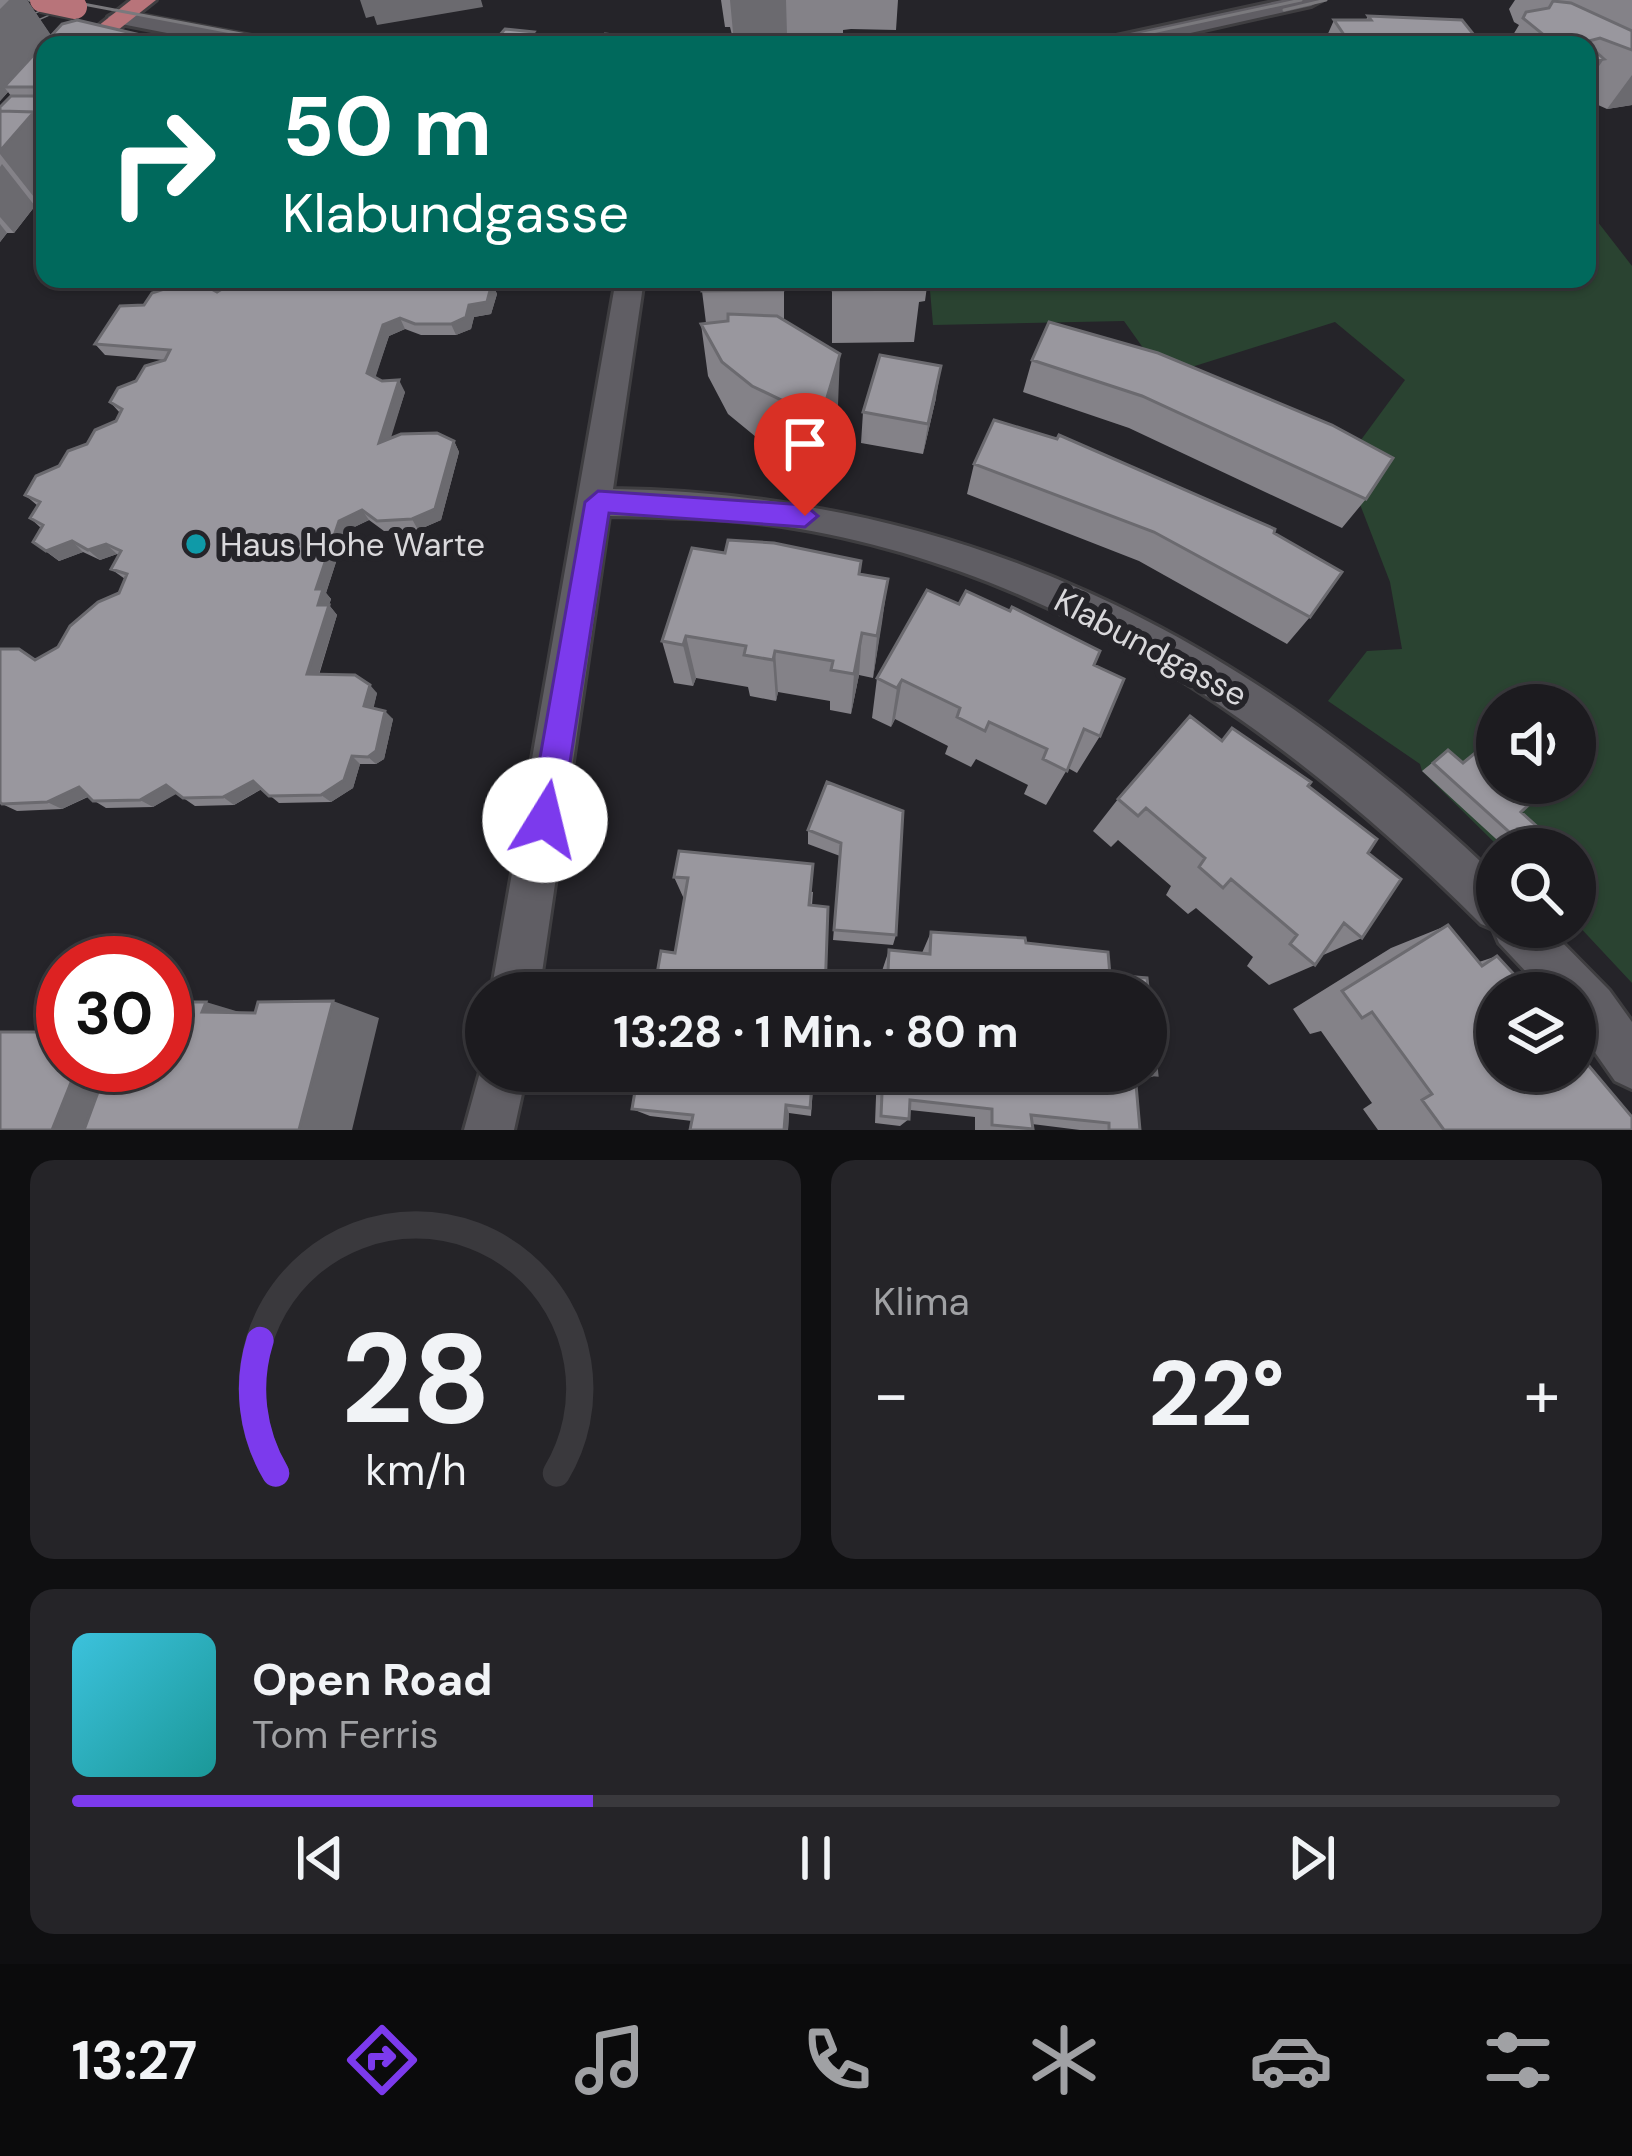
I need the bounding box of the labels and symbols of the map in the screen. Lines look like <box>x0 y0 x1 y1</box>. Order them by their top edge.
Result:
pin <box>754 393 856 516</box>
place label: Haus Hohe Warte <box>220 523 485 566</box>
marker: Haus Hohe Warte <box>183 531 209 557</box>
street label: Klabundgasse <box>1047 579 1254 716</box>
position arrow <box>482 757 608 883</box>
speed limit sign: 30 <box>36 936 192 1092</box>

